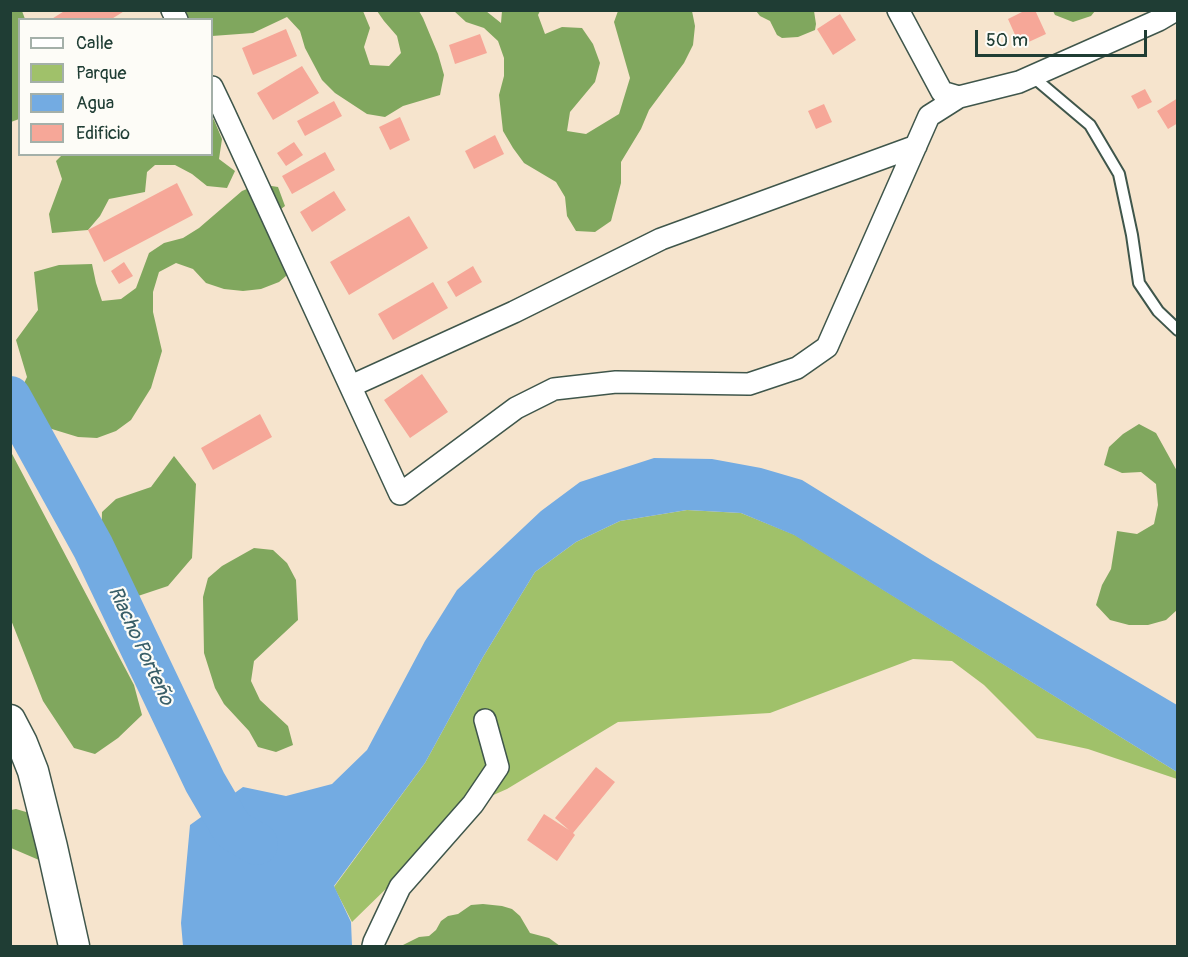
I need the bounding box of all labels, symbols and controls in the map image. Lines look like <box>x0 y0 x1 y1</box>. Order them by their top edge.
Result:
legend <box>18 18 213 156</box>
scale bar <box>978 18 1150 56</box>
text: 50 m <box>986 29 1028 52</box>
text: Calle <box>76 32 113 55</box>
text: Parque <box>76 62 126 85</box>
text: Agua <box>76 92 114 115</box>
text: Edificio <box>76 122 130 145</box>
water label: Riacho Porteño <box>102 583 178 709</box>

